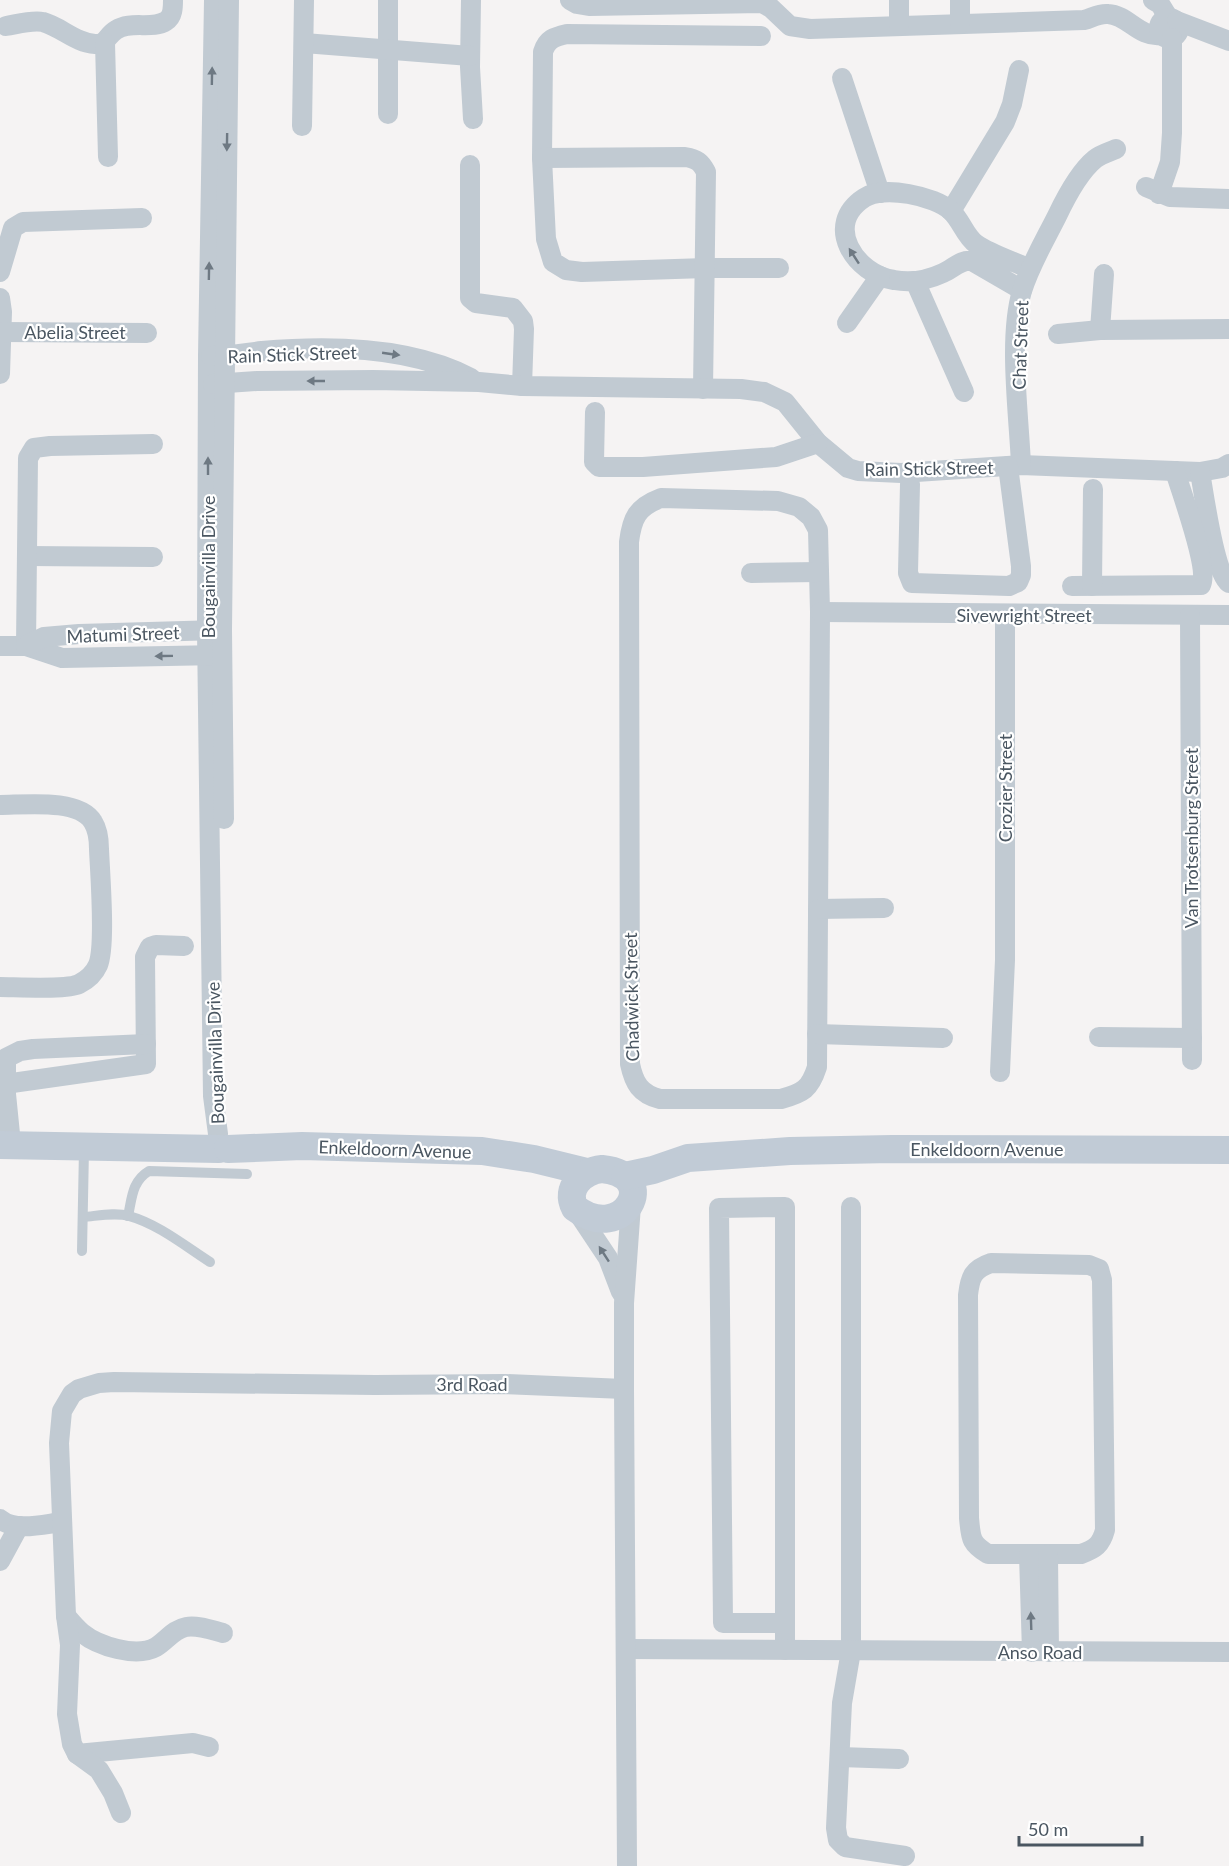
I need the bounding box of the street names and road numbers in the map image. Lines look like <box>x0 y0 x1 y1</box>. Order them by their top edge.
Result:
street label: Chat Street <box>1007 299 1033 390</box>
street label: Abelia Street <box>24 321 126 343</box>
street label: Rain Stick Street <box>227 341 358 367</box>
street label: Rain Stick Street <box>864 456 994 480</box>
street label: Bougainvilla Drive <box>197 496 219 638</box>
street label: Sivewright Street <box>956 604 1092 626</box>
street label: Matumi Street <box>66 621 180 647</box>
street label: Crozier Street <box>994 733 1016 842</box>
street label: Van Trotsenburg Street <box>1180 747 1202 928</box>
street label: Chadwick Street <box>619 932 643 1062</box>
street label: Bougainvilla Drive <box>202 981 228 1125</box>
street label: Enkeldoorn Avenue <box>318 1135 472 1163</box>
street label: Enkeldoorn Avenue <box>910 1138 1064 1160</box>
street label: 3rd Road <box>436 1373 508 1395</box>
street label: Anso Road <box>998 1641 1082 1663</box>

